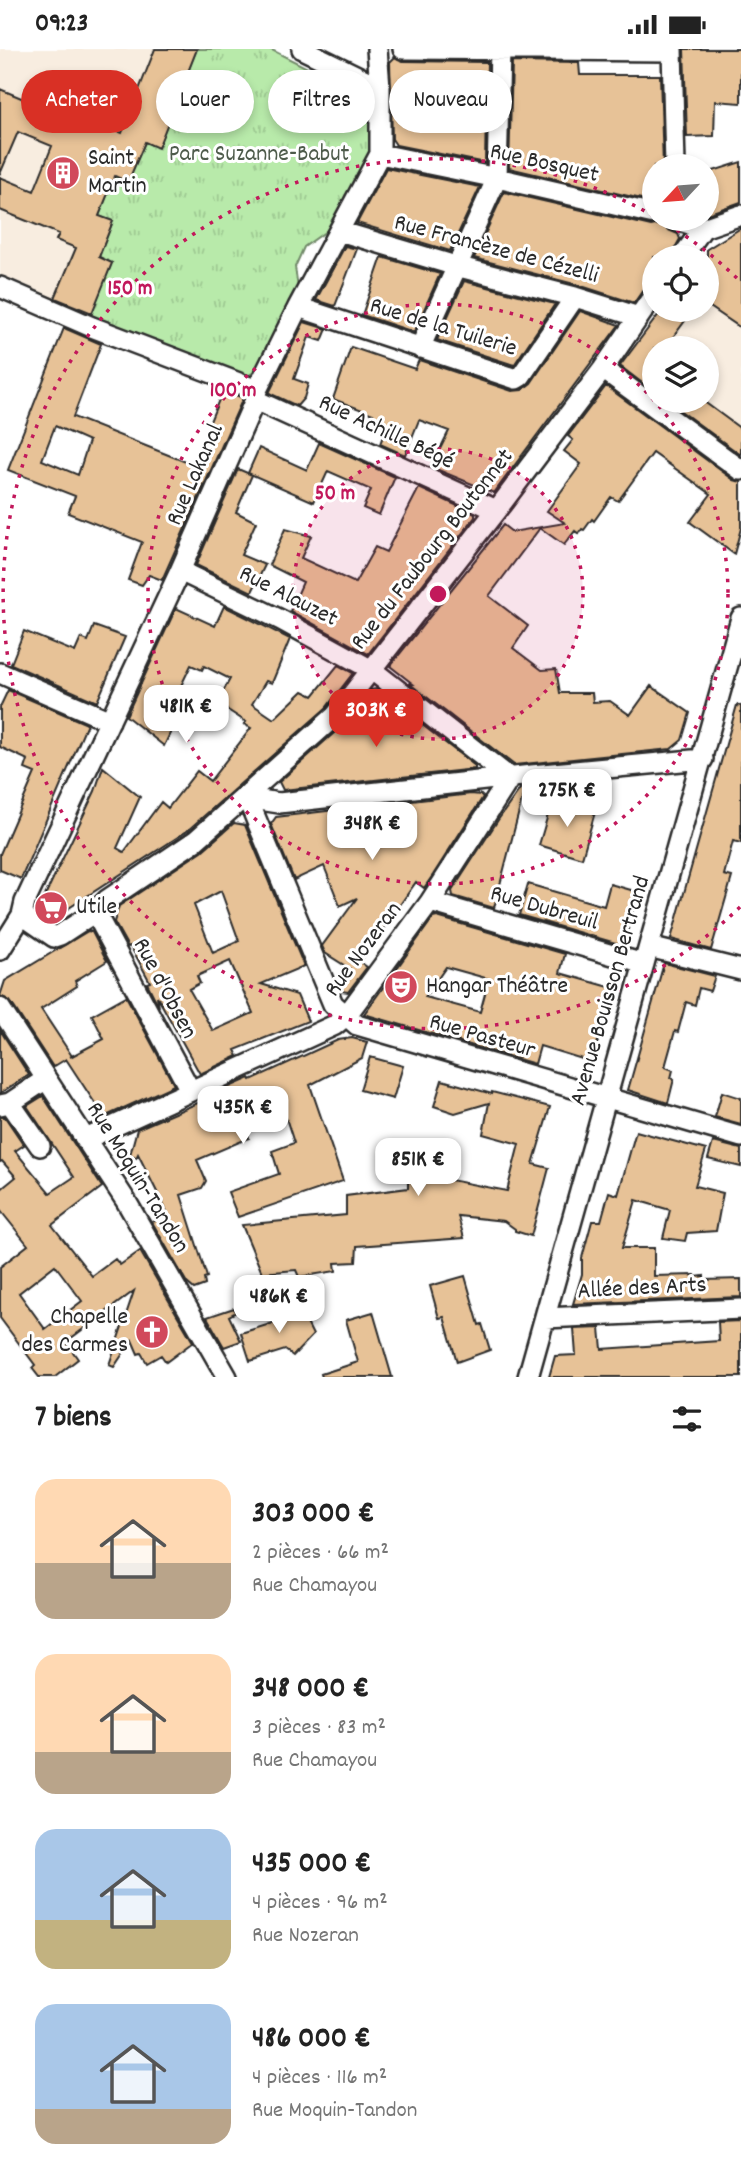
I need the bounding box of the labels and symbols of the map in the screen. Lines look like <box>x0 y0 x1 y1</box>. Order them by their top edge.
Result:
street label: Rue Bosquet <box>486 135 602 193</box>
park label: Parc Suzanne-Babut <box>169 138 349 172</box>
place label: Saint Martin <box>88 142 147 204</box>
building icon: Saint Martin <box>44 154 82 192</box>
north arrow <box>642 154 719 231</box>
street label: Rue Francèze de Cézelli <box>390 206 602 294</box>
text: 150 m <box>107 275 153 305</box>
street label: Rue de la Tuilerie <box>365 289 521 367</box>
text: 100 m <box>210 377 256 407</box>
street label: Rue Achille Bégé <box>313 387 459 479</box>
street label: Rue Lakanal <box>158 418 234 531</box>
street label: Rue du Faubourg Boutonnet <box>343 442 523 658</box>
text: 50 m <box>315 480 355 510</box>
street label: Rue Alauzet <box>233 558 344 637</box>
centre of rings <box>426 582 450 606</box>
pin: 481K € <box>129 685 243 745</box>
pin: 303K € <box>319 689 433 749</box>
pin: 275K € <box>510 769 624 829</box>
pin: 348K € <box>315 803 429 862</box>
street label: Avenue Bouisson Bertrand <box>562 872 660 1110</box>
street label: Rue Dubreuil <box>486 877 602 941</box>
supermarket icon: Utile <box>32 889 70 927</box>
place label: Utile <box>76 891 117 925</box>
street label: Rue Nozeran <box>317 895 411 1005</box>
street label: Rue d'Obsen <box>123 932 205 1046</box>
theatre icon: Hangar Théâtre <box>382 968 420 1006</box>
place label: Hangar Théâtre <box>426 970 568 1004</box>
street label: Rue Pasteur <box>425 1006 539 1068</box>
pin: 435K € <box>186 1087 300 1146</box>
street label: Rue Moquin-Tandon <box>77 1096 197 1260</box>
pin: 851K € <box>361 1139 475 1198</box>
street label: Allée des Arts <box>577 1269 707 1309</box>
pin: 486K € <box>222 1275 336 1335</box>
place label: Chapelle des Carmes <box>21 1301 128 1363</box>
church icon: Chapelle des Carmes <box>133 1313 171 1351</box>

